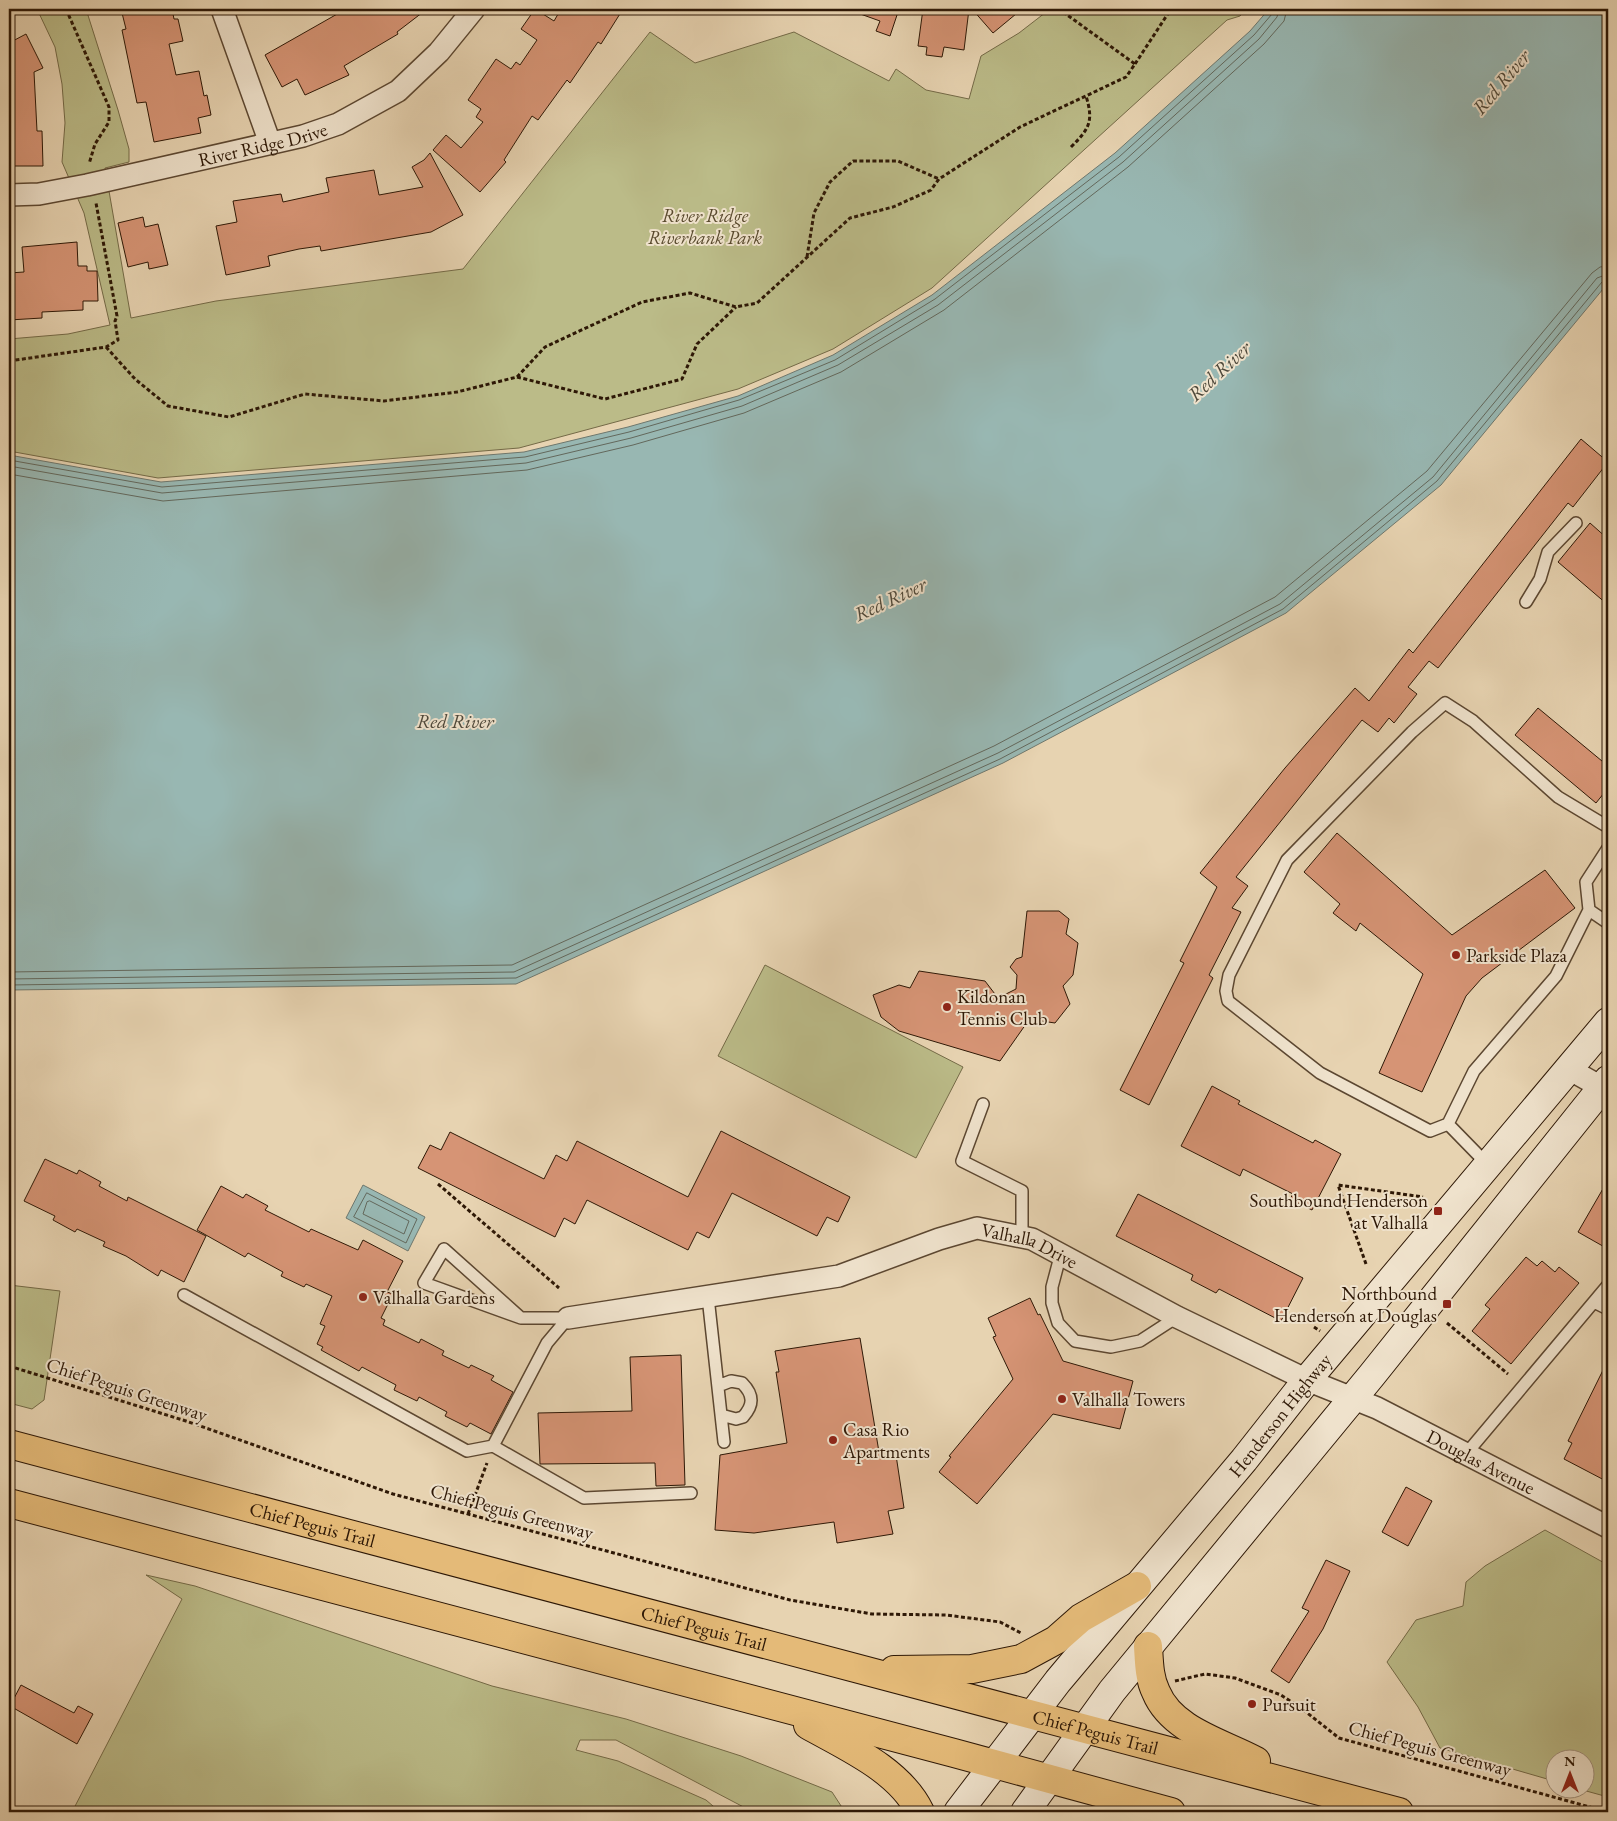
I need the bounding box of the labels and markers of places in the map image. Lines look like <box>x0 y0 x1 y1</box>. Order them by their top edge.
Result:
place label: Parkside Plaza <box>1466 943 1567 968</box>
marker: Parkside Plaza <box>1450 949 1462 961</box>
place label: Kildonan Tennis Club <box>957 984 1048 1031</box>
marker: Kildonan Tennis Club <box>941 1001 953 1013</box>
place label: Southbound Henderson at Valhalla <box>1250 1188 1428 1235</box>
marker: Southbound Henderson at Valhalla <box>1432 1205 1444 1217</box>
place label: Northbound Henderson at Douglas <box>1274 1281 1437 1328</box>
place label: Valhalla Gardens <box>373 1285 495 1310</box>
marker: Valhalla Gardens <box>357 1291 369 1303</box>
marker: Northbound Henderson at Douglas <box>1441 1298 1453 1310</box>
place label: Valhalla Towers <box>1072 1387 1185 1412</box>
marker: Valhalla Towers <box>1056 1393 1068 1405</box>
place label: Casa Rio Apartments <box>842 1417 930 1464</box>
marker: Casa Rio Apartments <box>827 1434 839 1446</box>
place label: Pursuit <box>1262 1692 1316 1717</box>
marker: Pursuit <box>1246 1698 1258 1710</box>

